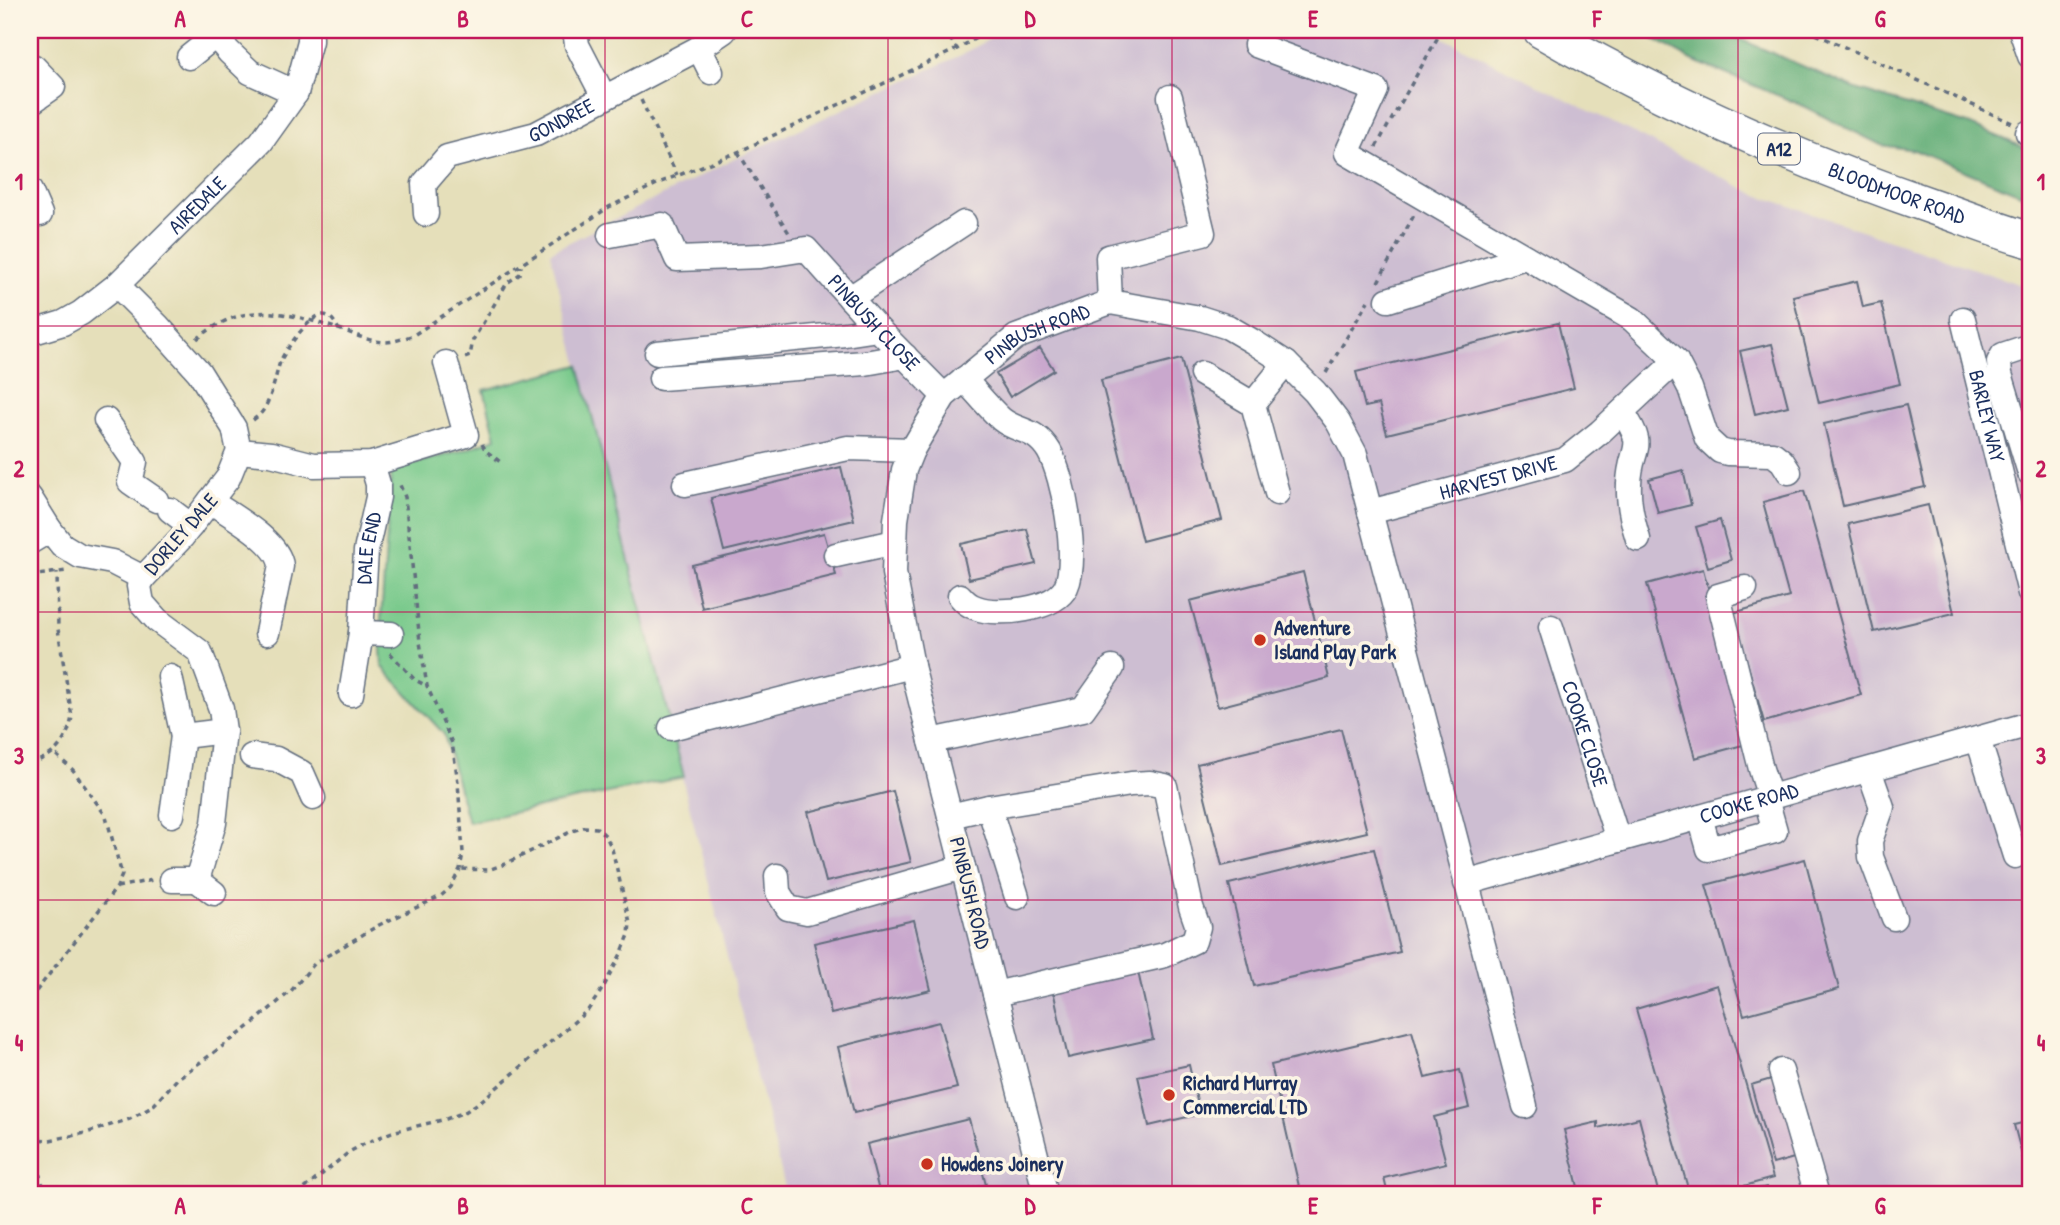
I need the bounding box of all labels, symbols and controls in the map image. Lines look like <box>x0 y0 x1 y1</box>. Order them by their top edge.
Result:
text: A <box>174 3 186 34</box>
text: B <box>457 3 469 34</box>
text: C <box>741 3 753 34</box>
text: D <box>1025 3 1037 34</box>
text: E <box>1308 3 1319 34</box>
text: F <box>1592 3 1603 34</box>
text: G <box>1874 3 1886 34</box>
street label: GONDREE <box>525 91 599 149</box>
road number: A12 <box>1758 134 1800 164</box>
street label: BLOODMOOR ROAD <box>1824 155 1969 231</box>
text: 1 <box>15 166 23 197</box>
text: 1 <box>2037 166 2045 197</box>
street label: AIREDALE <box>162 169 233 240</box>
street label: PINBUSH CLOSE <box>822 268 927 377</box>
street label: PINBUSH ROAD <box>978 296 1094 371</box>
street label: BARLEY WAY <box>1962 367 2013 466</box>
street label: HARVEST DRIVE <box>1436 448 1560 507</box>
text: 2 <box>14 453 25 484</box>
text: 2 <box>2036 453 2047 484</box>
street label: DORLEY DALE <box>137 487 224 581</box>
street label: DALE END <box>349 509 388 585</box>
place label: Adventure Island Play Park <box>1274 613 1396 667</box>
marker: Adventure Island Play Park <box>1252 632 1268 648</box>
street label: COOKE CLOSE <box>1555 677 1615 790</box>
text: 3 <box>14 740 24 771</box>
text: 3 <box>2036 740 2046 771</box>
street label: COOKE ROAD <box>1696 775 1802 830</box>
street label: PINBUSH ROAD <box>943 834 998 952</box>
text: 4 <box>15 1027 24 1058</box>
text: 4 <box>2037 1027 2046 1058</box>
place label: Richard Murray Commercial LTD <box>1183 1068 1308 1121</box>
marker: Richard Murray Commercial LTD <box>1161 1087 1177 1103</box>
place label: Howdens Joinery <box>941 1149 1064 1179</box>
marker: Howdens Joinery <box>919 1156 935 1172</box>
text: A <box>174 1190 186 1221</box>
text: B <box>457 1190 469 1221</box>
text: C <box>741 1190 753 1221</box>
text: D <box>1025 1190 1037 1221</box>
text: E <box>1308 1190 1319 1221</box>
text: F <box>1592 1190 1603 1221</box>
text: G <box>1874 1190 1886 1221</box>

